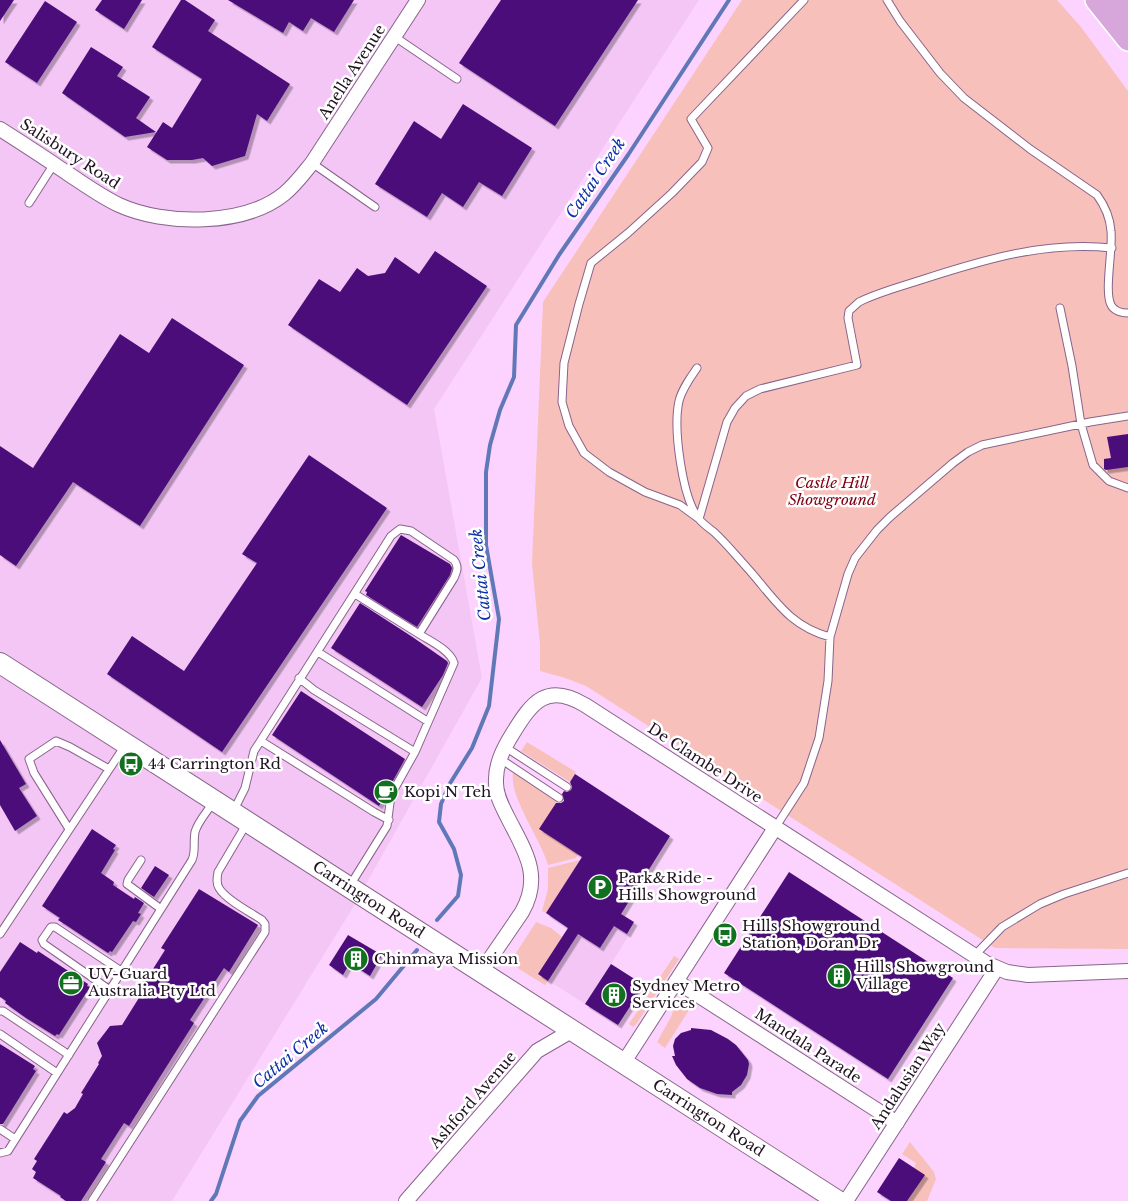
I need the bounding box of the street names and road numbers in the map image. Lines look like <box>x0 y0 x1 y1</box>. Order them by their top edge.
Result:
street label: Anella Avenue <box>313 21 389 124</box>
street label: Salisbury Road <box>17 114 124 193</box>
street label: De Clambe Drive <box>644 718 766 807</box>
street label: Carrington Road <box>309 856 428 942</box>
street label: Mandala Parade <box>751 1004 865 1087</box>
street label: Andalusian Way <box>865 1018 949 1134</box>
street label: Ashford Avenue <box>425 1047 520 1153</box>
street label: Carrington Road <box>649 1075 768 1160</box>

